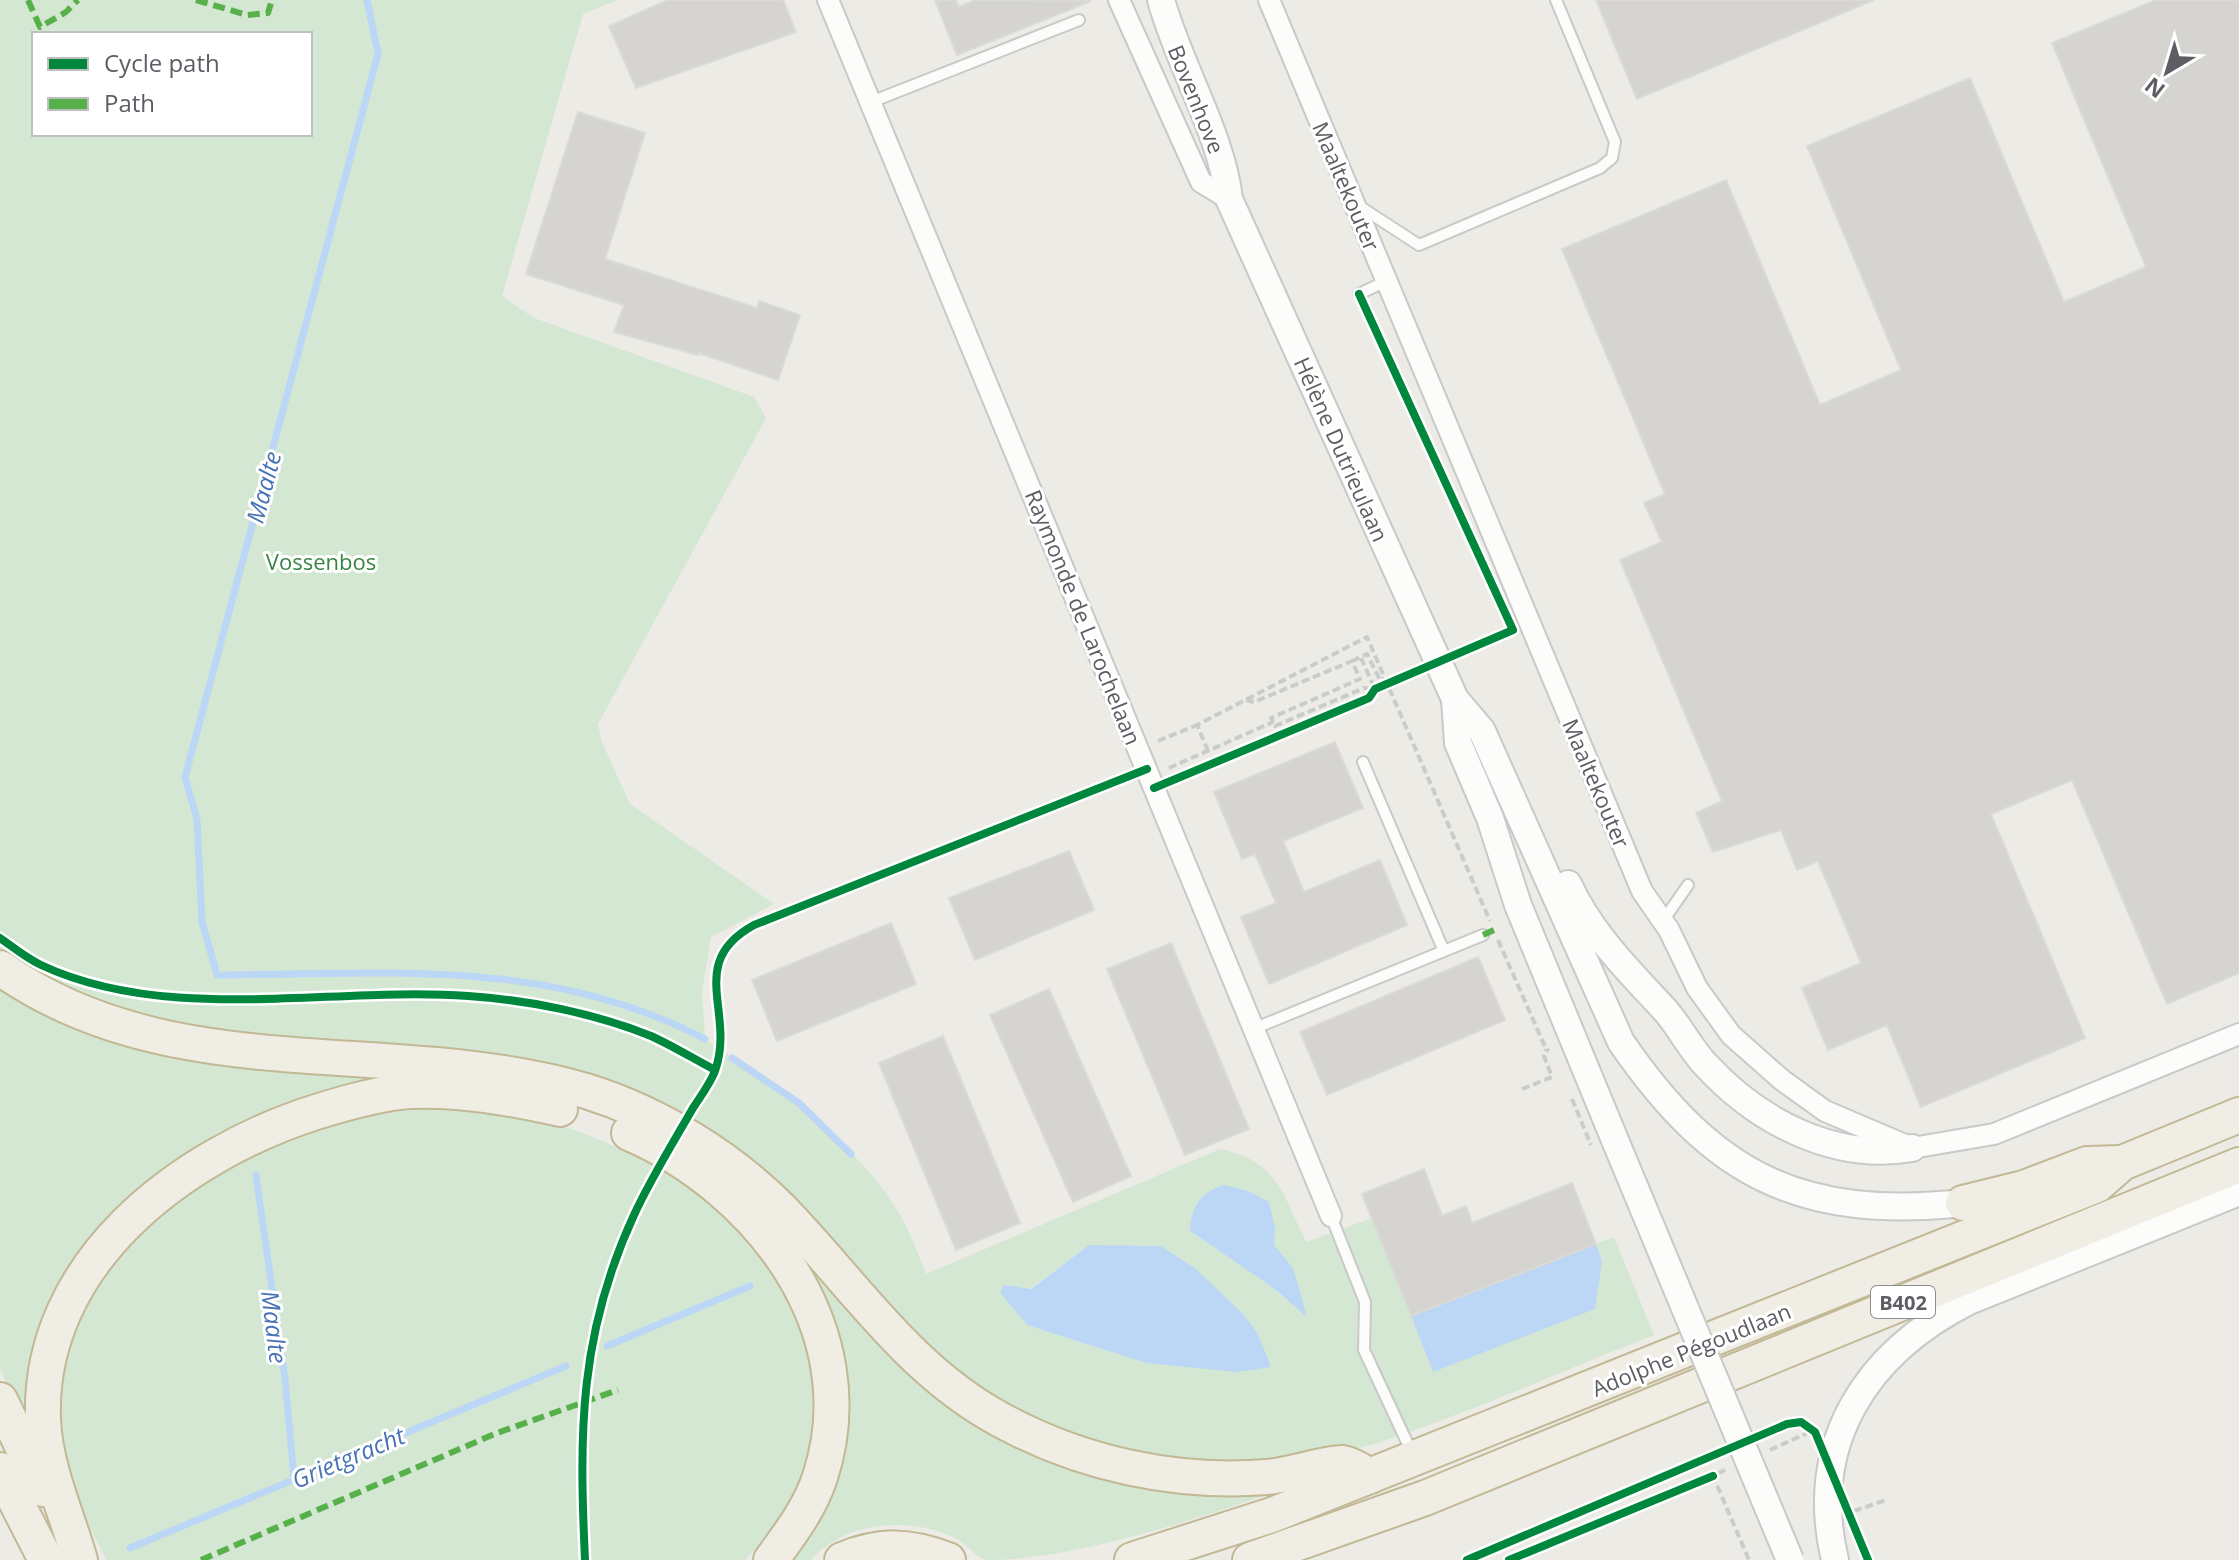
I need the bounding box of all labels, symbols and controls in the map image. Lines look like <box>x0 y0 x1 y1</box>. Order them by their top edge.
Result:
legend <box>32 32 312 136</box>
north arrow <box>2127 32 2207 112</box>
street label: Bovenhove <box>1162 40 1232 158</box>
text: Cycle path <box>104 46 220 79</box>
text: N <box>2138 71 2170 106</box>
text: Path <box>104 86 155 119</box>
street label: Maaltekouter <box>1306 117 1388 255</box>
street label: Hélène Dutrieulaan <box>1288 352 1396 546</box>
water label: Maalte <box>238 447 288 527</box>
street label: Raymonde de Larochelaan <box>1019 485 1149 749</box>
park label: Vossenbos <box>266 546 376 576</box>
street label: Maaltekouter <box>1556 714 1638 852</box>
road number: B402 <box>1871 1286 1935 1318</box>
water label: Maalte <box>254 1289 296 1365</box>
street label: Adolphe Pégoudlaan <box>1587 1295 1795 1403</box>
water label: Grietgracht <box>286 1418 411 1496</box>

